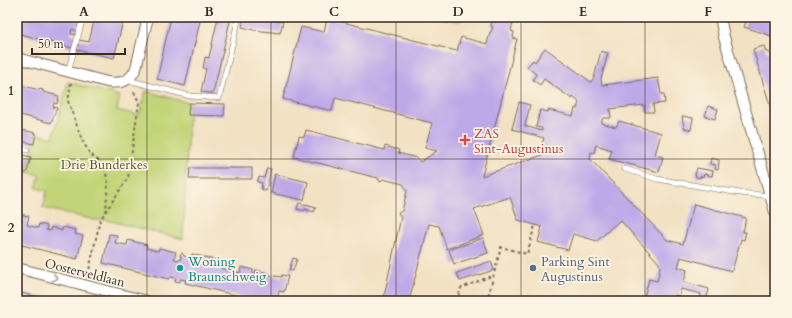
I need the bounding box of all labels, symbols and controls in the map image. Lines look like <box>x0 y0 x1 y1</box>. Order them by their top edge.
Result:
text: A <box>79 3 89 21</box>
text: B <box>204 3 214 21</box>
text: C <box>329 3 339 21</box>
text: D <box>452 3 464 21</box>
text: E <box>579 3 587 21</box>
text: F <box>704 3 712 21</box>
scale bar <box>32 30 125 56</box>
text: 50 m <box>38 36 65 52</box>
text: 1 <box>8 82 14 100</box>
place label: ZAS Sint-Augustinus <box>474 125 563 158</box>
marker: ZAS Sint-Augustinus <box>459 134 471 146</box>
park label: Drie Bunderkes <box>61 156 147 174</box>
text: 2 <box>8 219 15 237</box>
place label: Woning Braunschweig <box>187 253 267 286</box>
place label: Parking Sint Augustinus <box>541 253 610 286</box>
street label: Oosterveldlaan <box>43 254 127 292</box>
marker: Woning Braunschweig <box>175 263 185 273</box>
marker: Parking Sint Augustinus <box>528 263 538 273</box>
one-way arrow <box>51 273 58 282</box>

